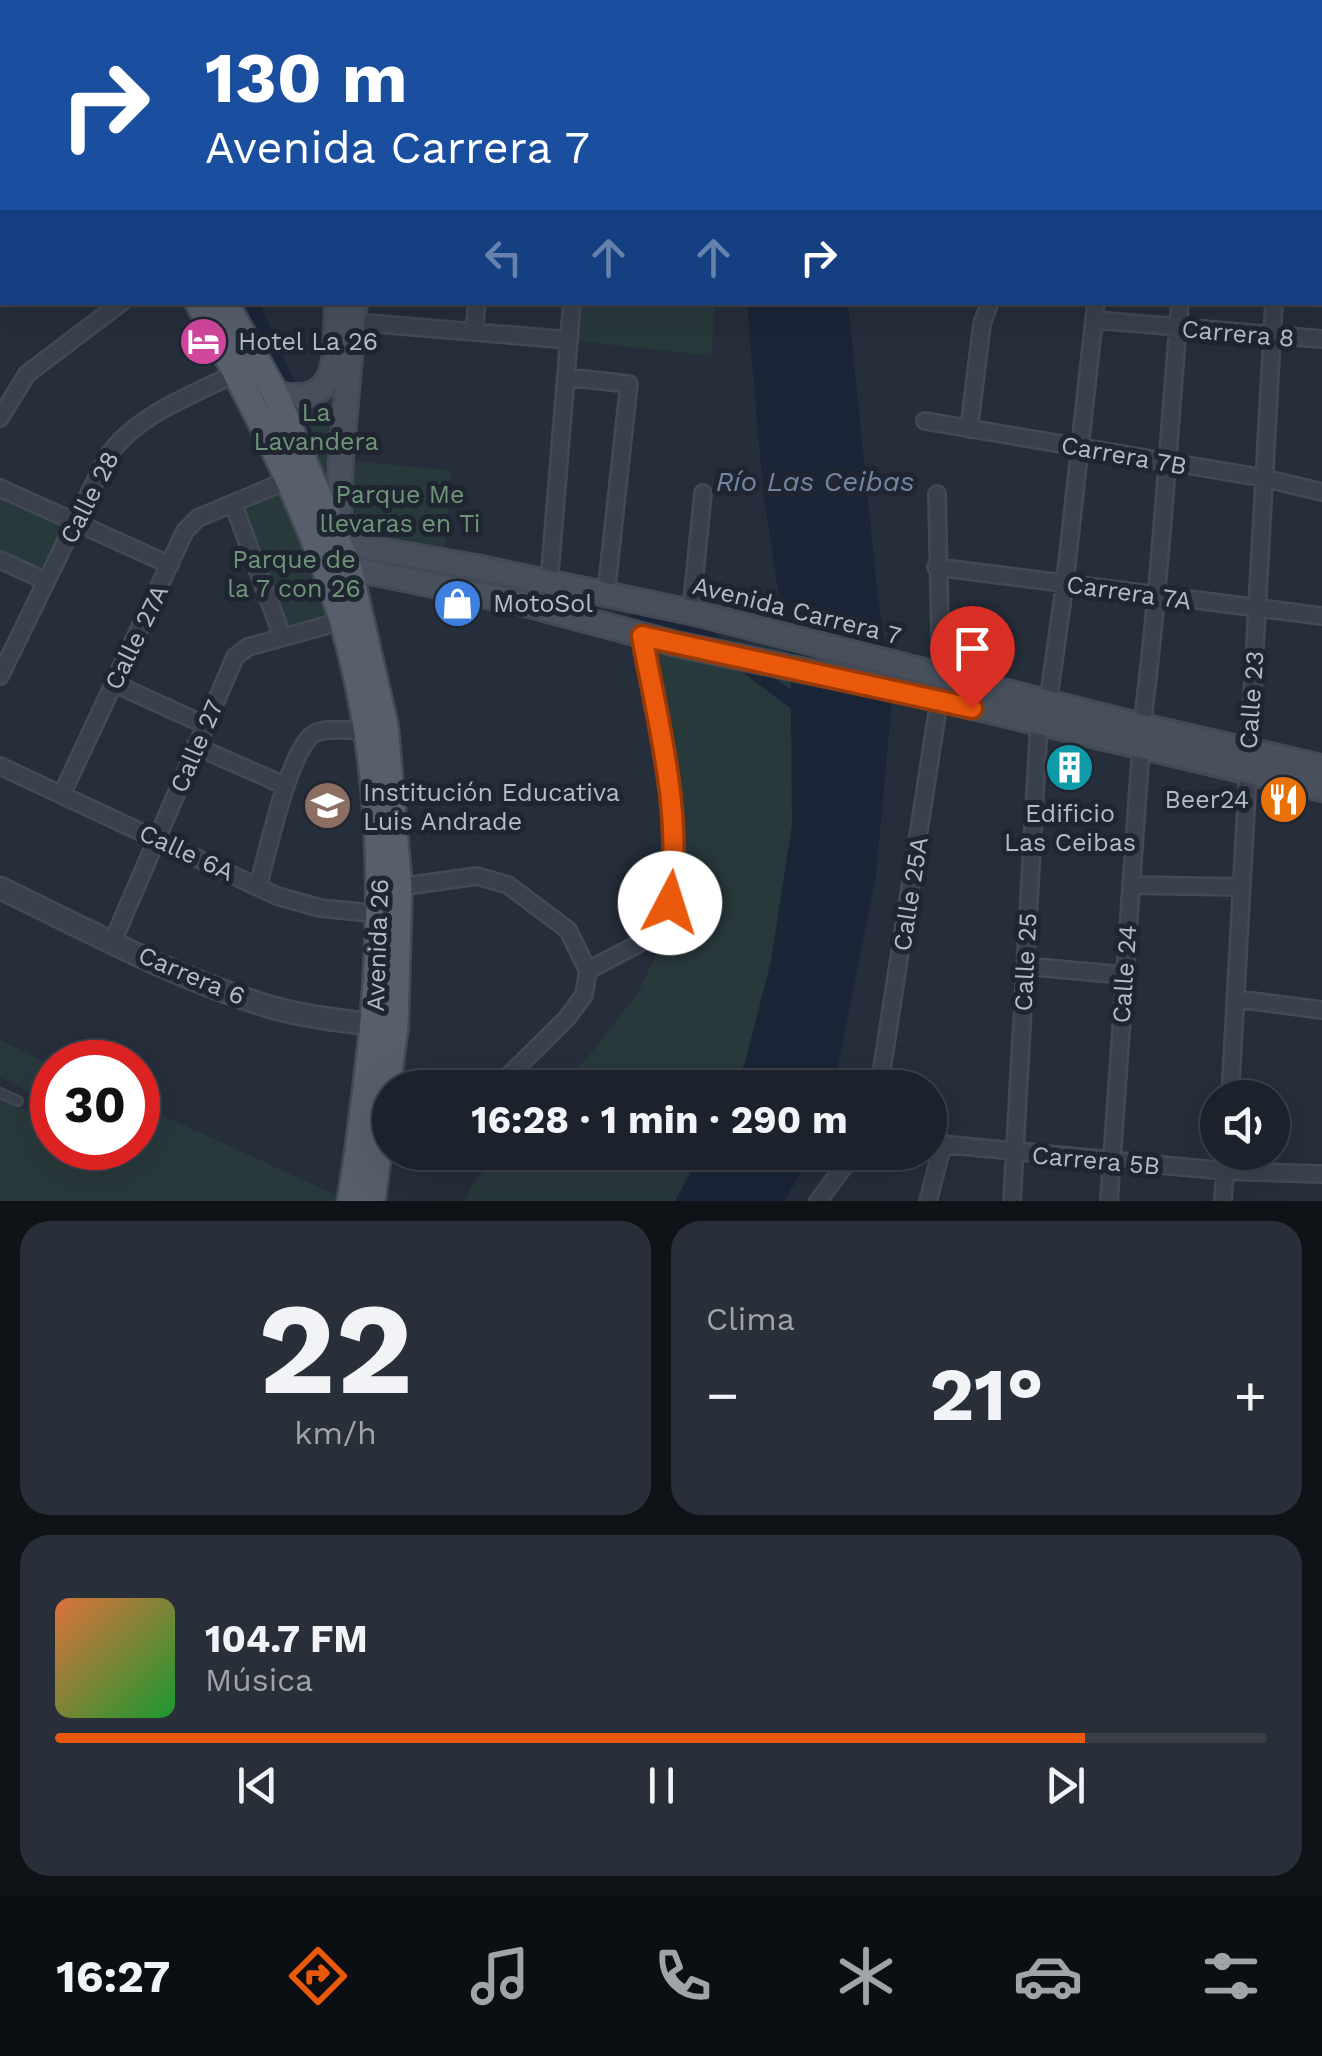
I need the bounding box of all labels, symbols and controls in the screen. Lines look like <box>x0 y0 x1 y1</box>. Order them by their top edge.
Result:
text: 130 m <box>205 37 408 119</box>
icon: right <box>40 40 170 170</box>
text: Avenida Carrera 7 <box>205 121 590 174</box>
icon: left <box>476 230 531 285</box>
icon: ahead <box>581 230 636 285</box>
icon: ahead <box>686 230 741 285</box>
icon: right <box>791 230 846 285</box>
street label: Carrera 8 <box>1180 314 1296 353</box>
hotel icon: Hotel La 26 <box>177 315 229 367</box>
place label: Hotel La 26 <box>238 327 378 356</box>
park label: La Lavandera <box>253 398 379 456</box>
street label: Carrera 7B <box>1059 430 1189 481</box>
street label: Calle 28 <box>54 446 125 548</box>
water label: Río Las Ceibas <box>716 465 914 498</box>
park label: Parque Me llevaras en Ti <box>319 480 481 538</box>
park label: Parque de la 7 con 26 <box>227 545 361 603</box>
street label: Carrera 7A <box>1065 569 1193 616</box>
street label: Avenida Carrera 7 <box>690 571 904 650</box>
shop icon: MotoSol <box>432 577 484 629</box>
street label: Calle 27A <box>99 580 174 694</box>
place label: MotoSol <box>493 589 593 618</box>
pin <box>930 606 1015 709</box>
icon: arrive <box>945 621 1000 676</box>
street label: Calle 23 <box>1234 650 1269 750</box>
street label: Calle 27 <box>164 696 229 797</box>
building icon: Edificio Las Ceibas <box>1044 741 1096 793</box>
restaurant icon: Beer24 <box>1258 773 1310 825</box>
place label: Institución Educativa Luis Andrade <box>363 778 620 836</box>
school or university icon: Institución Educativa Luis Andrade <box>302 780 354 832</box>
place label: Beer24 <box>1165 785 1249 814</box>
place label: Edificio Las Ceibas <box>1004 799 1136 857</box>
street label: Calle 6A <box>135 818 239 887</box>
street label: Calle 25A <box>887 835 934 953</box>
position arrow <box>618 851 722 955</box>
street label: Avenida 26 <box>361 878 394 1012</box>
street label: Calle 25 <box>1008 912 1043 1012</box>
street label: Calle 24 <box>1107 924 1142 1024</box>
street label: Carrera 6 <box>134 940 249 1011</box>
speed limit sign: 30 <box>30 1040 160 1170</box>
map controls <box>1200 1080 1290 1170</box>
button: sound <box>1200 1080 1290 1170</box>
text: 16:28 · 1 min · 290 m <box>471 1098 848 1142</box>
street label: Carrera 5B <box>1031 1140 1161 1181</box>
text: 22 <box>258 1272 413 1425</box>
text: Clima <box>706 1300 795 1338</box>
text: 21° <box>929 1350 1044 1438</box>
text: − <box>706 1363 739 1427</box>
text: + <box>1234 1363 1267 1427</box>
text: km/h <box>294 1414 377 1452</box>
text: 104.7 FM <box>205 1617 368 1661</box>
text: Música <box>205 1661 313 1699</box>
icon: previous <box>230 1758 285 1813</box>
icon: pause <box>634 1758 689 1813</box>
icon: next <box>1038 1758 1093 1813</box>
icon: directions <box>283 1941 353 2011</box>
icon: music <box>465 1941 535 2011</box>
icon: phone <box>648 1941 718 2011</box>
icon: climate <box>831 1941 901 2011</box>
icon: car <box>1013 1941 1083 2011</box>
icon: filters <box>1196 1941 1266 2011</box>
text: 16:27 <box>56 1950 170 2003</box>

